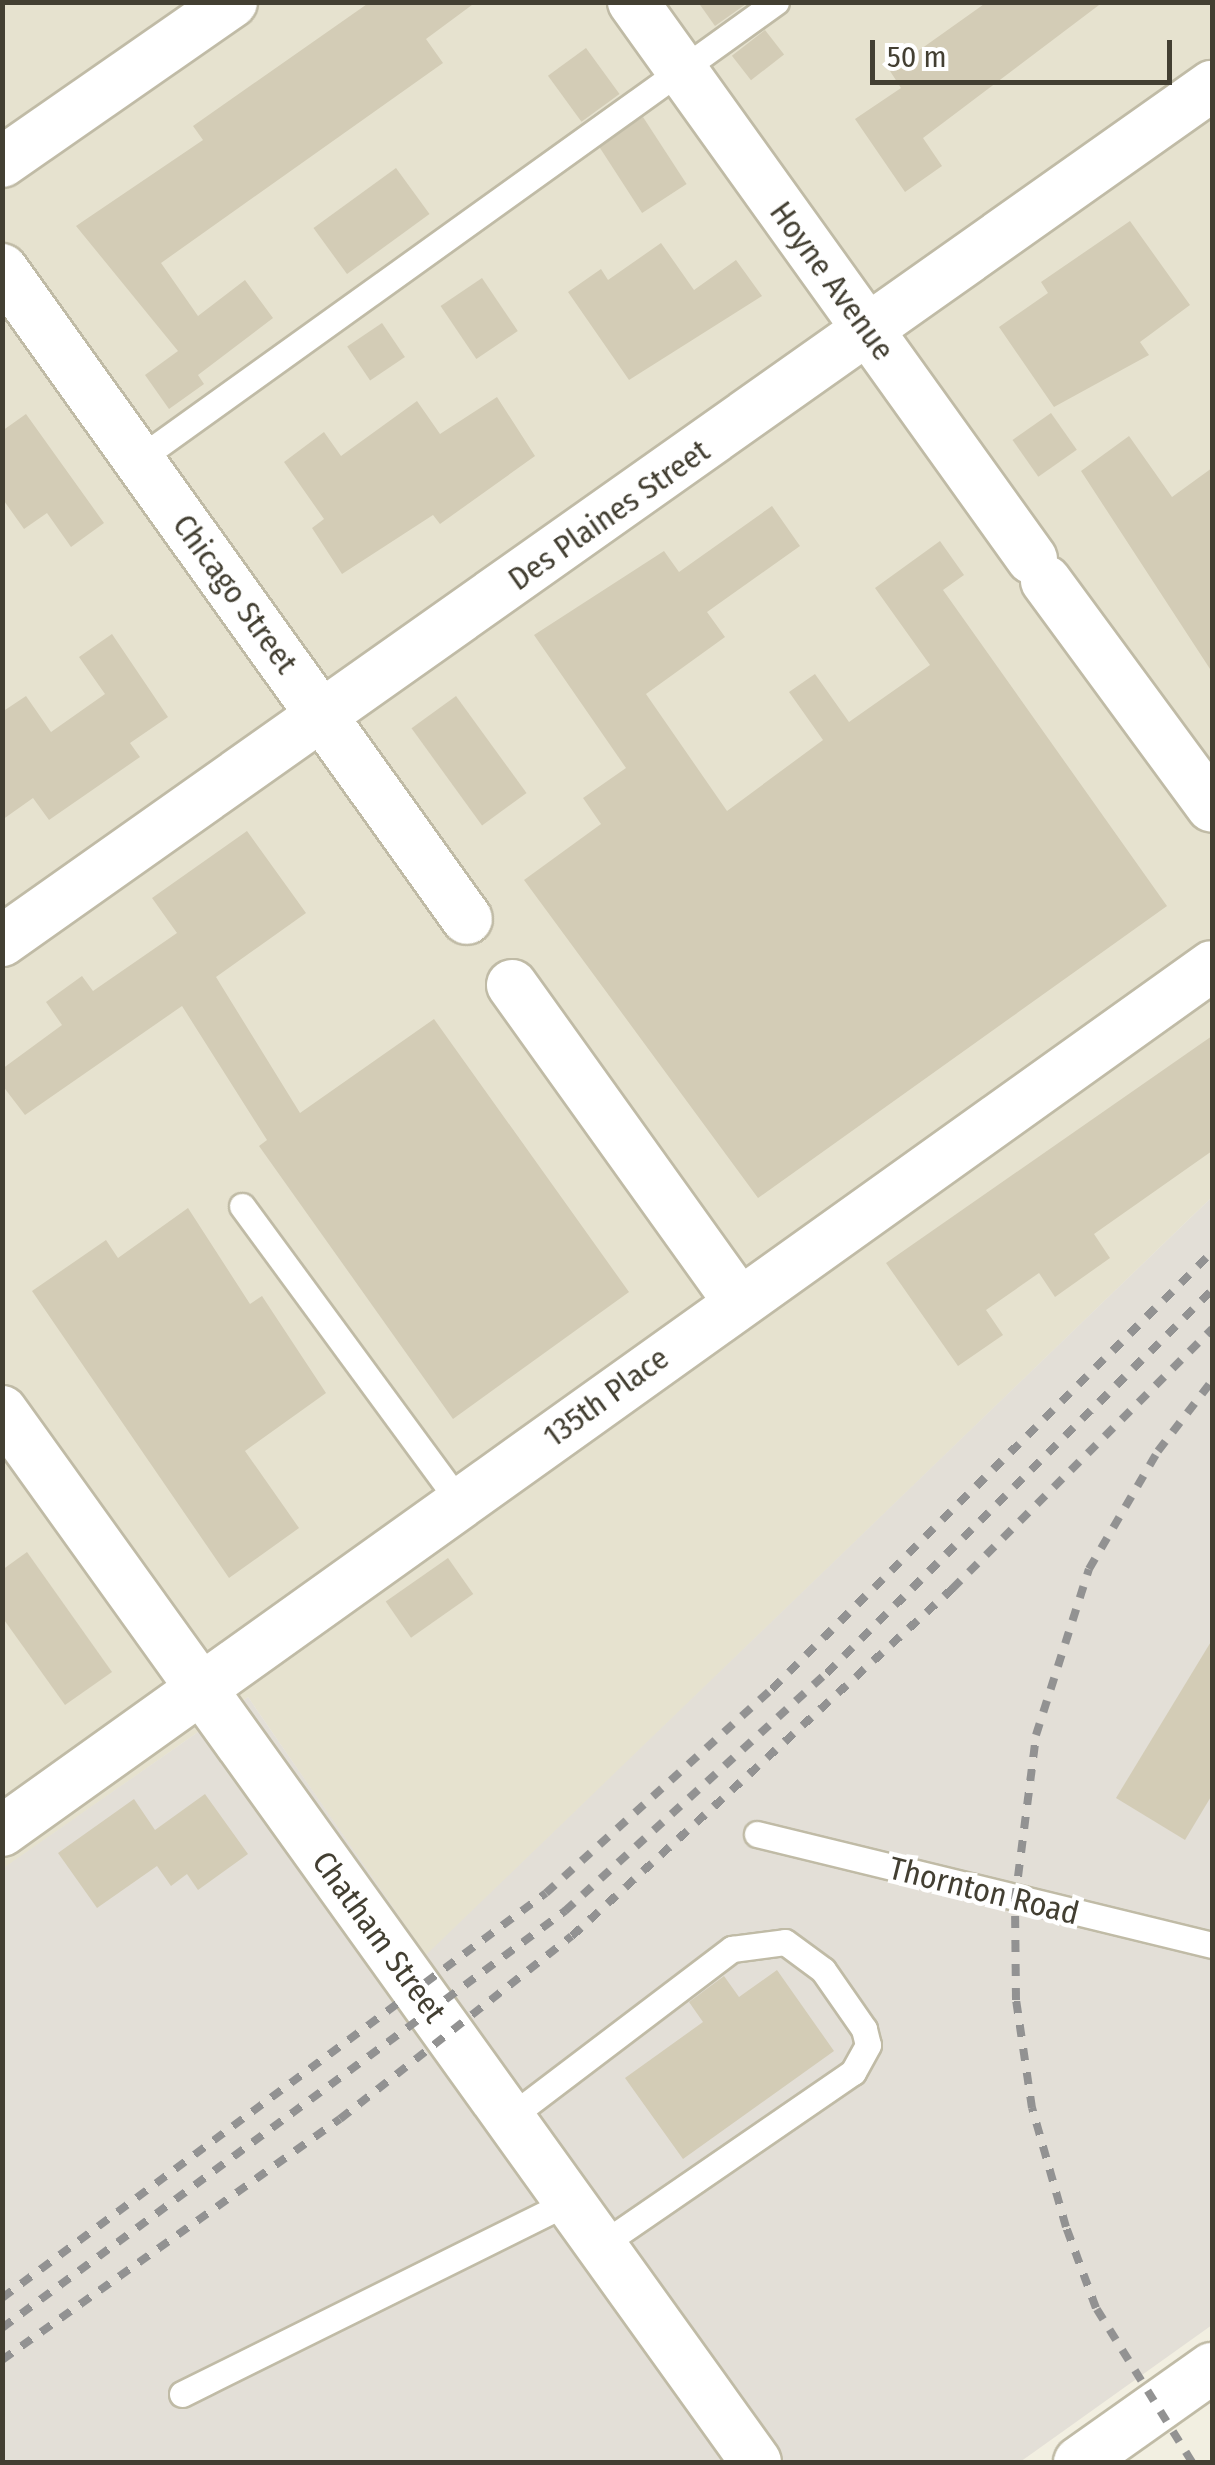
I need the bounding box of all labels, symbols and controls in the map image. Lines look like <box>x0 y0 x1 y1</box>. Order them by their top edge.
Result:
scale bar <box>875 20 1178 82</box>
text: 50 m <box>887 39 947 75</box>
street label: Hoyne Avenue <box>762 194 902 368</box>
street label: Des Plaines Street <box>501 431 717 599</box>
street label: Chicago Street <box>164 507 306 681</box>
street label: 135th Place <box>536 1339 676 1455</box>
street label: Chatham Street <box>304 1844 454 2030</box>
street label: Thornton Road <box>885 1849 1083 1933</box>

